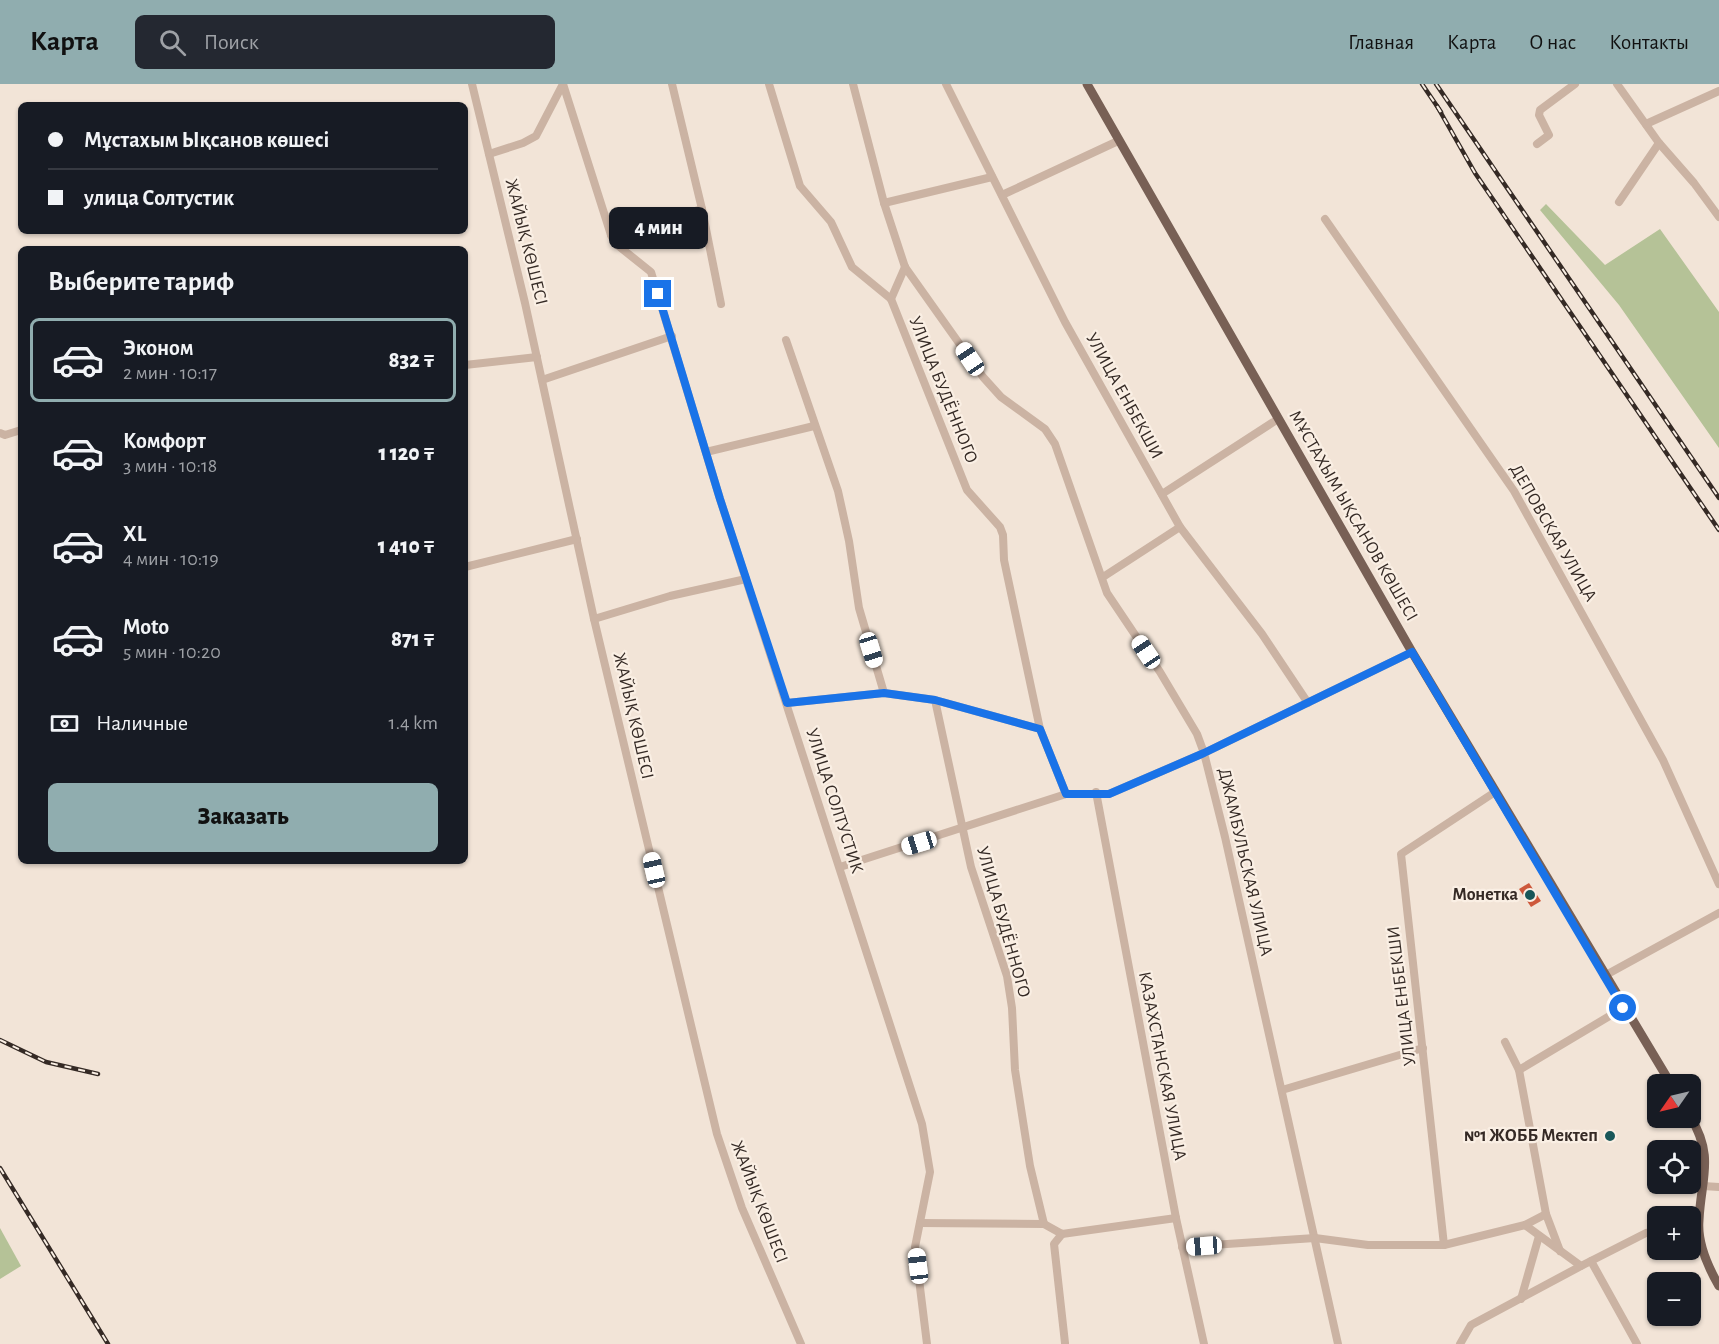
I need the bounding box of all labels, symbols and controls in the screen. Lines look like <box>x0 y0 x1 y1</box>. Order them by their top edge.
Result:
search box <box>135 15 555 69</box>
icon: search <box>156 26 189 59</box>
text: Карта <box>30 28 99 56</box>
text: Поиск <box>204 31 259 53</box>
text: Главная <box>1348 32 1414 53</box>
text: Карта <box>1447 32 1496 53</box>
text: О нас <box>1529 32 1576 53</box>
text: Контакты <box>1609 32 1689 53</box>
text: Мұстахым Ықсанов көшесі <box>84 129 329 151</box>
street label: ЖАЙЫҚ КӨШЕСІ <box>502 176 552 307</box>
text: улица Солтустик <box>84 187 234 209</box>
callout: 4 мин <box>608 207 708 249</box>
text: 4 мин <box>634 218 683 238</box>
text: Выберите тариф <box>48 268 234 295</box>
route end <box>644 280 671 307</box>
street label: УЛИЦА БУДЁННОГО <box>905 313 982 466</box>
street label: УЛИЦА ЕНБЕКШИ <box>1082 330 1166 462</box>
icon: car <box>51 333 105 387</box>
text: Эконом <box>123 337 194 359</box>
car <box>952 339 988 379</box>
text: 832 ₸ <box>389 349 435 371</box>
text: 2 мин · 10:17 <box>123 363 217 383</box>
street label: МҰСТАХЫМ ЫҚСАНОВ КӨШЕСІ <box>1285 408 1421 624</box>
icon: car <box>51 426 105 480</box>
text: Комфорт <box>123 430 206 452</box>
text: 1 120 ₸ <box>378 442 435 464</box>
text: 3 мин · 10:18 <box>123 456 217 476</box>
street label: ДЕПОВСКАЯ УЛИЦА <box>1506 461 1600 605</box>
icon: car <box>51 519 105 573</box>
text: XL <box>123 523 146 545</box>
text: 1 410 ₸ <box>378 535 435 557</box>
text: 4 мин · 10:19 <box>123 549 219 569</box>
icon: car <box>51 612 105 666</box>
text: Moto <box>123 616 169 638</box>
text: 871 ₸ <box>391 628 435 650</box>
car <box>857 630 885 670</box>
car <box>1128 632 1164 672</box>
text: 5 мин · 10:20 <box>123 642 221 662</box>
street label: ЖАЙЫҚ КӨШЕСІ <box>610 650 658 781</box>
icon: cash <box>48 707 81 740</box>
text: Наличные <box>96 712 188 734</box>
text: 1.4 km <box>389 713 438 733</box>
street label: УЛИЦА СОЛТУСТИК <box>802 726 866 876</box>
street label: ДЖАМБУЛЬСКАЯ УЛИЦА <box>1215 766 1275 958</box>
button: Заказать <box>48 783 438 852</box>
car <box>899 829 939 857</box>
street label: УЛИЦА БУДЁННОГО <box>973 844 1035 1000</box>
car <box>641 850 667 890</box>
place label: Монетка <box>1452 886 1518 904</box>
marker: Монетка <box>1523 888 1537 902</box>
street label: УЛИЦА ЕНБЕКШИ <box>1384 925 1420 1067</box>
street label: КАЗАХСТАНСКАЯ УЛИЦА <box>1135 970 1189 1162</box>
route start <box>1609 994 1636 1021</box>
north arrow <box>1647 1074 1701 1128</box>
map controls <box>1647 1074 1701 1326</box>
place label: №1 ЖОББ Мектеп <box>1464 1127 1598 1145</box>
marker: №1 ЖОББ Мектеп <box>1603 1129 1617 1143</box>
street label: ЖАЙЫҚ КӨШЕСІ <box>727 1138 792 1266</box>
button: locate <box>1647 1140 1701 1194</box>
button: + <box>1647 1206 1701 1260</box>
car <box>1185 1236 1223 1256</box>
car <box>907 1247 929 1285</box>
button: − <box>1647 1272 1701 1326</box>

